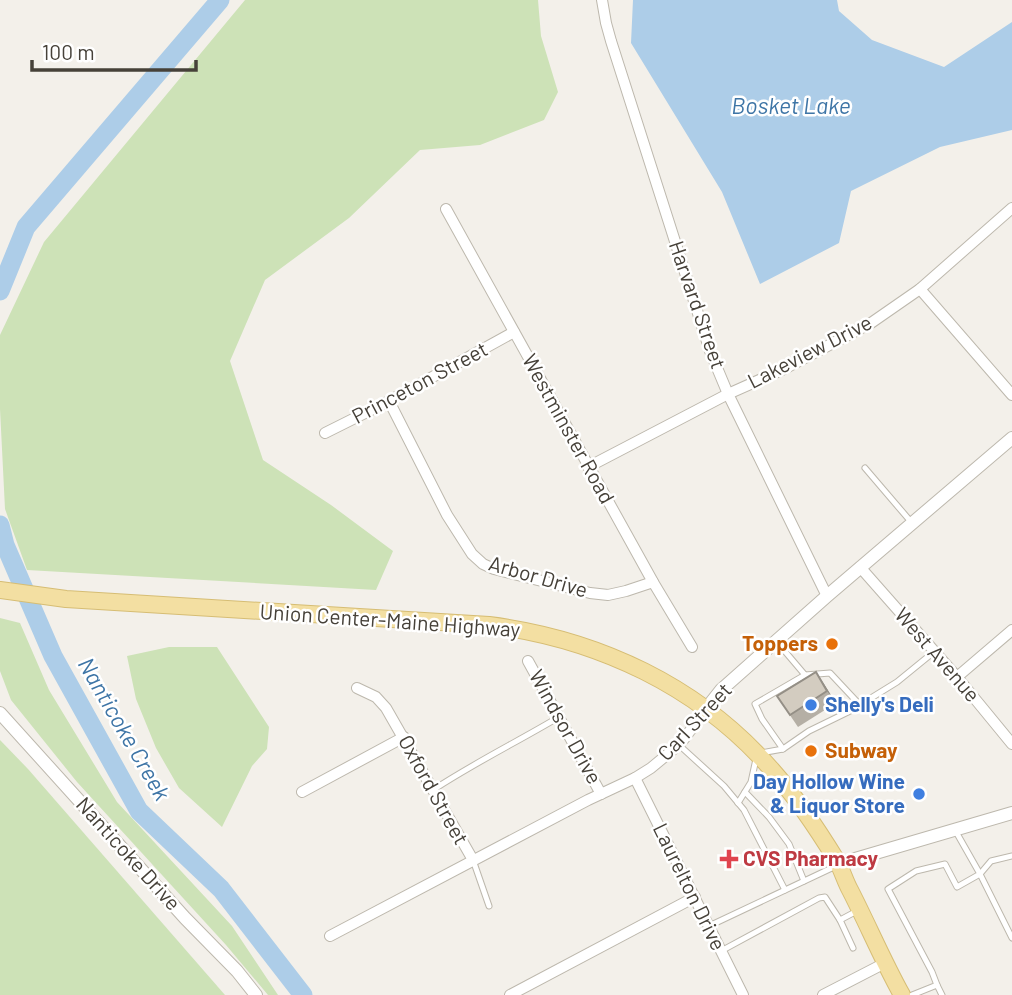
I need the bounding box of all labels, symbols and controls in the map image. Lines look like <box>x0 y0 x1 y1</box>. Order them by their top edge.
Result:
scale bar <box>32 28 196 72</box>
text: 100 m <box>42 39 95 64</box>
water label: Bosket Lake <box>731 91 851 119</box>
street label: Harvard Street <box>665 237 732 372</box>
street label: Lakeview Drive <box>743 309 876 393</box>
street label: Princeton Street <box>347 335 491 428</box>
street label: Westminster Road <box>518 349 621 507</box>
street label: Arbor Drive <box>486 550 591 602</box>
street label: Union Center-Maine Highway <box>259 598 522 641</box>
street label: West Avenue <box>890 602 986 706</box>
place label: Toppers <box>742 630 818 655</box>
marker: Toppers <box>824 636 840 652</box>
water label: Nanticoke Creek <box>73 652 177 805</box>
street label: Windsor Drive <box>525 665 608 788</box>
street label: Carl Street <box>652 677 736 765</box>
place label: Shelly's Deli <box>825 691 934 716</box>
marker: Shelly's Deli <box>803 697 819 713</box>
street label: Oxford Street <box>394 730 475 848</box>
place label: Subway <box>825 737 898 762</box>
marker: Subway <box>803 743 819 759</box>
place label: Day Hollow Wine & Liquor Store <box>753 768 905 817</box>
marker: Day Hollow Wine & Liquor Store <box>911 786 927 802</box>
street label: Nanticoke Drive <box>72 791 187 915</box>
street label: Laurelton Drive <box>649 819 732 954</box>
place label: CVS Pharmacy <box>743 845 879 870</box>
marker: CVS Pharmacy <box>721 851 737 867</box>

